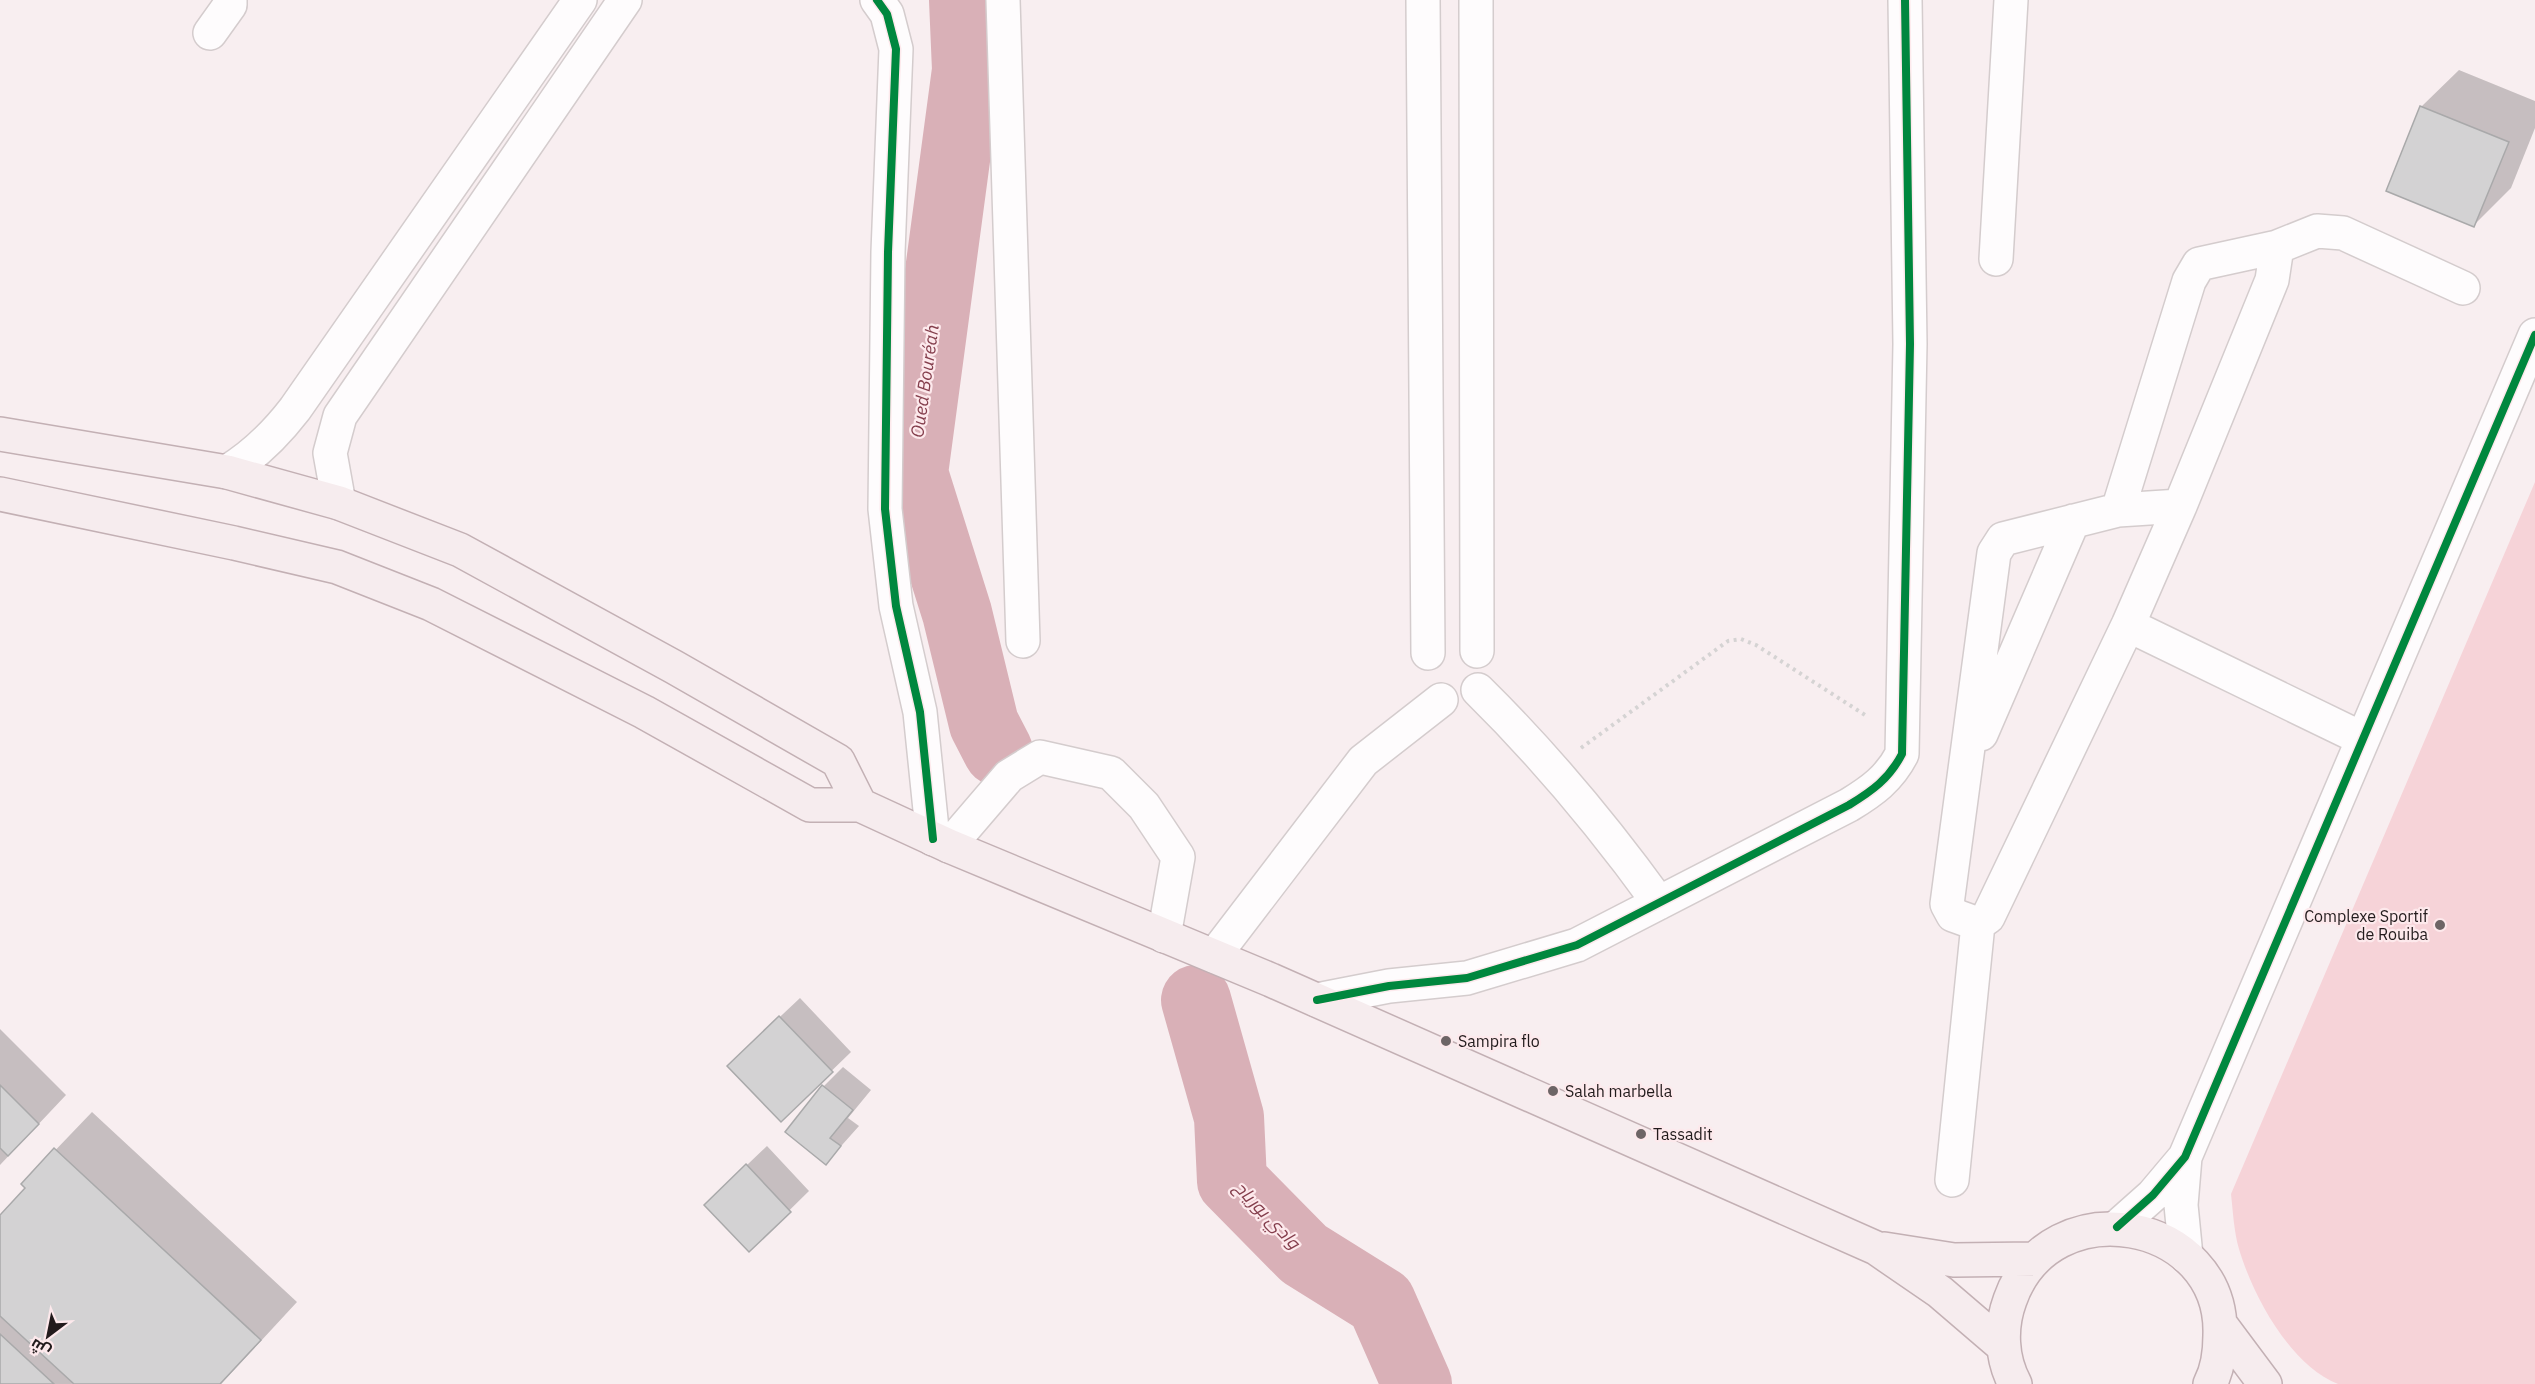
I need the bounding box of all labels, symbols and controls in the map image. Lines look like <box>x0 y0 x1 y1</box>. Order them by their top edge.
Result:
water label: Oued Bouréah <box>905 323 944 439</box>
place label: Complexe Sportif de Rouiba <box>2304 906 2428 944</box>
marker: Complexe Sportif de Rouiba <box>2433 918 2447 932</box>
place label: Sampira flo <box>1458 1031 1540 1051</box>
marker: Sampira flo <box>1439 1034 1453 1048</box>
place label: Salah marbella <box>1565 1081 1673 1101</box>
marker: Salah marbella <box>1546 1084 1560 1098</box>
place label: Tassadit <box>1653 1124 1713 1144</box>
marker: Tassadit <box>1634 1127 1648 1141</box>
water label: وادي بورياح <box>1226 1175 1306 1256</box>
north arrow <box>18 1306 78 1366</box>
text: ش <box>26 1335 54 1363</box>

